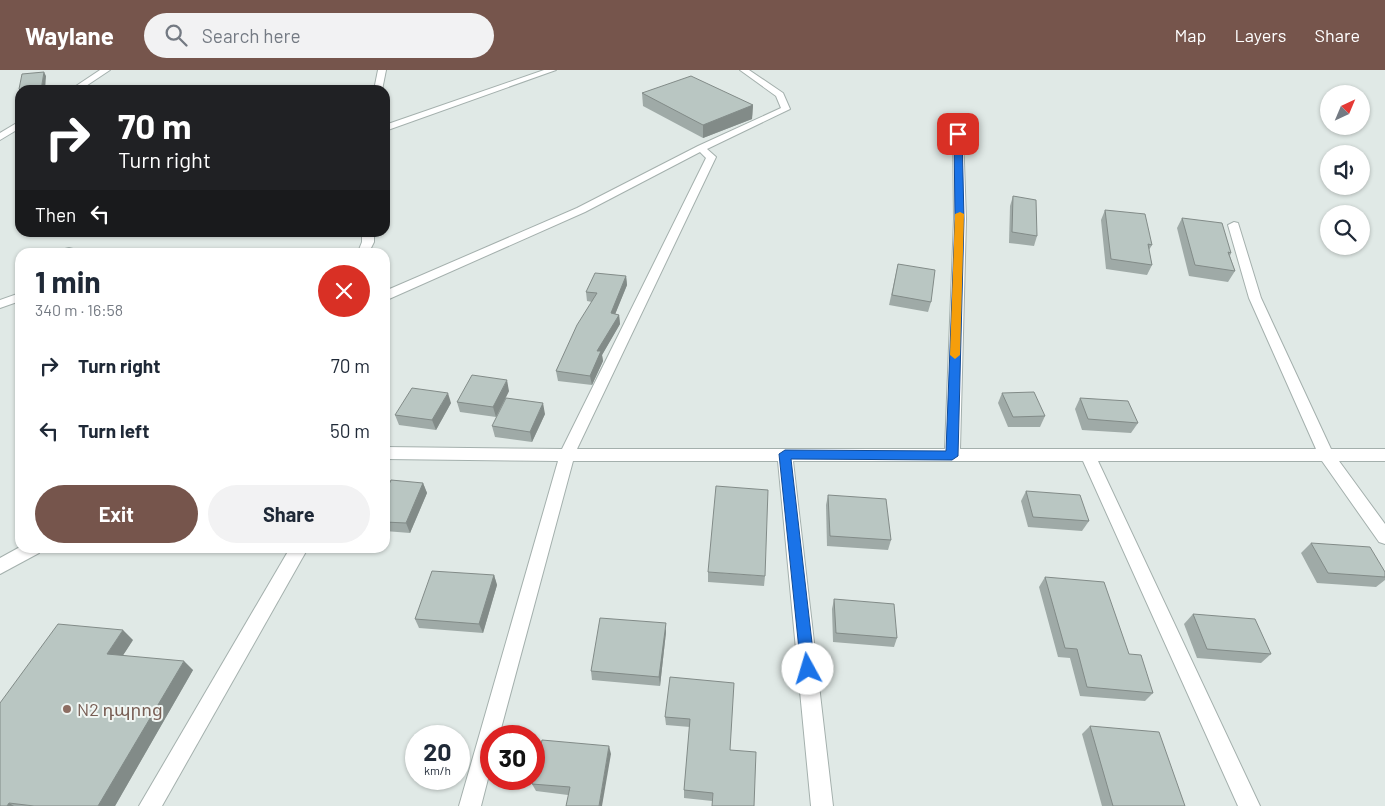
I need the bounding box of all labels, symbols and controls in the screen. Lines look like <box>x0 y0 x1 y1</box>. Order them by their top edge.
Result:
search box <box>144 13 494 58</box>
text: Waylane <box>25 21 114 50</box>
icon: search <box>162 21 190 49</box>
text: Search here <box>202 24 301 47</box>
text: Map <box>1174 24 1206 46</box>
text: Layers <box>1234 24 1287 46</box>
text: Share <box>1315 24 1360 46</box>
north arrow <box>1320 85 1370 135</box>
map controls <box>1320 85 1370 255</box>
text: 70 m <box>118 104 192 146</box>
icon: right <box>35 105 100 170</box>
pin <box>937 113 979 155</box>
icon: arrive <box>944 120 972 148</box>
button: sound <box>1320 145 1370 195</box>
text: Turn right <box>118 146 211 172</box>
icon: left <box>86 200 114 228</box>
text: Then <box>35 203 76 226</box>
button: search <box>1320 205 1370 255</box>
text: 1 min <box>35 263 101 299</box>
button: close <box>318 265 370 317</box>
text: 340 m · 16:58 <box>35 300 123 319</box>
icon: right <box>35 352 63 380</box>
text: Turn right <box>78 354 160 377</box>
text: 70 m <box>331 354 370 377</box>
icon: left <box>35 417 63 445</box>
text: Turn left <box>78 419 149 442</box>
text: 50 m <box>330 419 370 442</box>
button: Exit <box>35 485 198 543</box>
button: Share <box>208 485 370 543</box>
position arrow <box>781 642 833 694</box>
place label: N2 դպրոց <box>77 698 163 720</box>
marker: N2 դպրոց <box>61 703 73 715</box>
speed limit sign: 30 <box>480 725 545 790</box>
text: 20 <box>423 736 452 766</box>
text: km/h <box>424 763 451 777</box>

